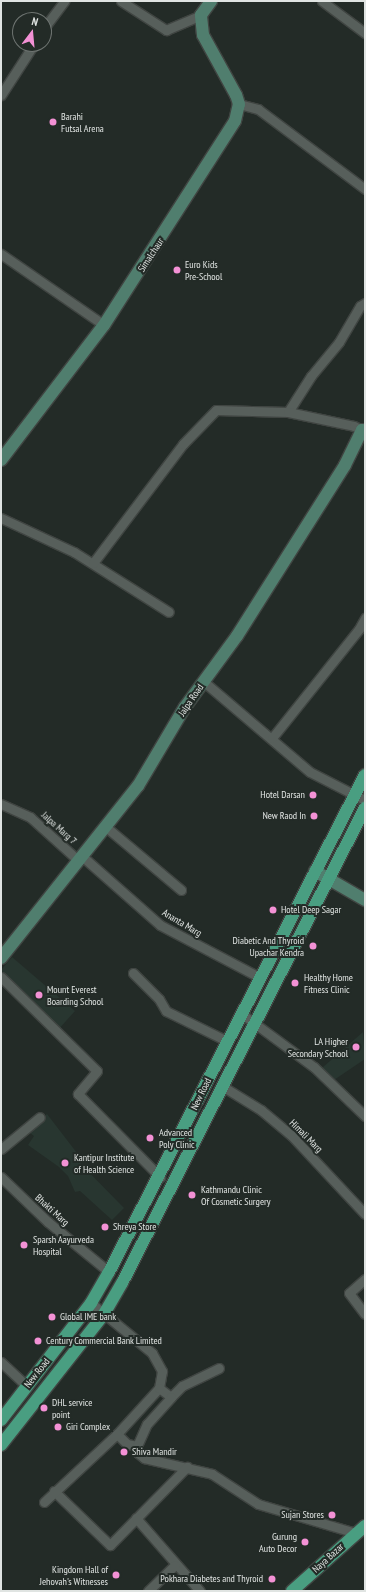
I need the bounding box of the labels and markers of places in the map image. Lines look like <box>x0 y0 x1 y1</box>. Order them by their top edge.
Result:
place label: Barahi Futsal Arena <box>61 110 104 134</box>
marker: Barahi Futsal Arena <box>48 117 58 127</box>
place label: Euro Kids Pre-School <box>185 258 222 282</box>
marker: Euro Kids Pre-School <box>172 265 182 275</box>
place label: Hotel Darsan <box>260 789 305 801</box>
marker: Hotel Darsan <box>308 790 318 800</box>
place label: New Raod In <box>262 810 306 822</box>
marker: New Raod In <box>309 811 319 821</box>
place label: Hotel Deep Sagar <box>281 904 341 916</box>
marker: Hotel Deep Sagar <box>268 905 278 915</box>
place label: Diabetic And Thyroid Upachar Kendra <box>232 934 304 958</box>
marker: Diabetic And Thyroid Upachar Kendra <box>307 940 319 952</box>
place label: Healthy Home Fitness Clinic <box>304 971 353 994</box>
marker: Healthy Home Fitness Clinic <box>289 977 301 989</box>
place label: Mount Everest Boarding School <box>47 983 103 1006</box>
marker: Mount Everest Boarding School <box>34 990 44 1000</box>
place label: LA Higher Secondary School <box>287 1035 348 1058</box>
marker: LA Higher Secondary School <box>351 1042 361 1052</box>
place label: Advanced Poly Clinic <box>159 1126 195 1150</box>
marker: Advanced Poly Clinic <box>144 1132 156 1144</box>
place label: Kantipur Institute of Health Science <box>74 1151 134 1174</box>
marker: Kantipur Institute of Health Science <box>59 1157 71 1169</box>
place label: Kathmandu Clinic Of Cosmetic Surgery <box>201 1183 271 1206</box>
marker: Kathmandu Clinic Of Cosmetic Surgery <box>186 1189 198 1201</box>
place label: Shreya Store <box>113 1221 156 1233</box>
marker: Shreya Store <box>100 1222 110 1232</box>
place label: Sparsh Aayurveda Hospital <box>33 1233 94 1256</box>
marker: Sparsh Aayurveda Hospital <box>18 1239 30 1251</box>
place label: Global IME bank <box>60 1311 116 1323</box>
marker: Global IME bank <box>47 1312 57 1322</box>
place label: Century Commercial Bank Limited <box>46 1335 162 1347</box>
marker: Century Commercial Bank Limited <box>33 1336 43 1346</box>
place label: DHL service point <box>52 1396 93 1420</box>
marker: DHL service point <box>39 1403 49 1413</box>
place label: Giri Complex <box>66 1421 110 1433</box>
marker: Giri Complex <box>53 1422 63 1432</box>
place label: Shiva Mandir <box>132 1446 177 1458</box>
marker: Shiva Mandir <box>119 1447 129 1457</box>
place label: Sujan Stores <box>281 1509 324 1521</box>
marker: Sujan Stores <box>327 1510 337 1520</box>
place label: Gurung Auto Decor <box>259 1530 297 1554</box>
marker: Gurung Auto Decor <box>300 1537 310 1547</box>
place label: Kingdom Hall of Jehovah's Witnesses <box>39 1563 108 1586</box>
marker: Kingdom Hall of Jehovah's Witnesses <box>111 1570 121 1580</box>
place label: Pokhara Diabetes and Thyroid <box>160 1573 263 1585</box>
marker: Pokhara Diabetes and Thyroid <box>266 1573 278 1585</box>

